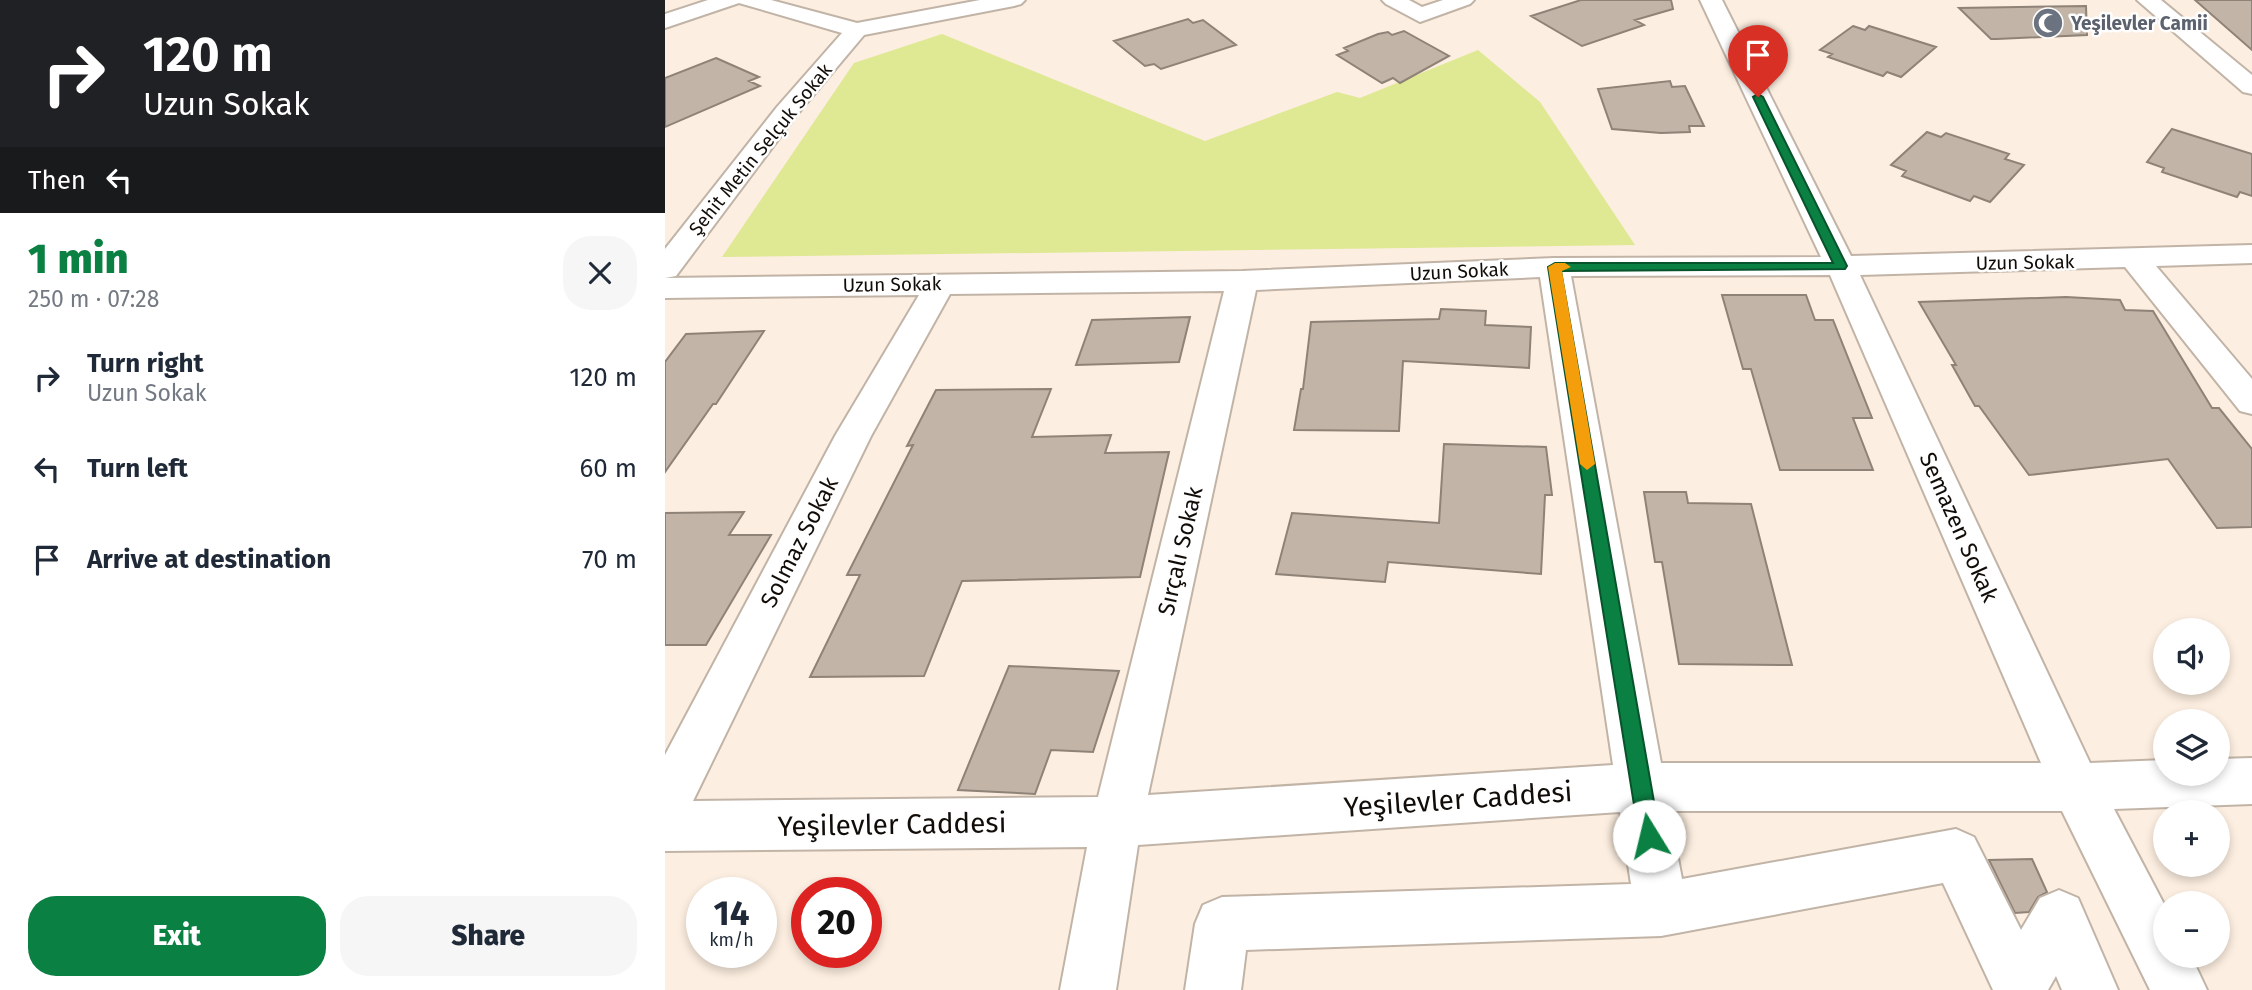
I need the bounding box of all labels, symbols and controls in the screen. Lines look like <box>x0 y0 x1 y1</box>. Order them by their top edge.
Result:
mosque icon: Yeşilevler Camii <box>2031 6 2065 40</box>
place label: Yeşilevler Camii <box>2070 12 2208 35</box>
text: 120 m <box>143 25 273 84</box>
pin <box>1728 25 1788 97</box>
icon: right <box>28 28 119 119</box>
icon: arrive <box>1739 36 1777 74</box>
street label: Şehit Metin Selçuk Sokak <box>684 59 837 240</box>
text: Uzun Sokak <box>143 85 309 123</box>
icon: left <box>100 161 138 199</box>
text: Then <box>28 165 86 196</box>
text: 1 min <box>28 234 129 284</box>
button: close <box>563 236 637 310</box>
street label: Uzun Sokak <box>1975 250 2075 275</box>
street label: Uzun Sokak <box>1409 257 1509 286</box>
street label: Uzun Sokak <box>842 272 942 297</box>
text: 250 m · 07:28 <box>28 285 159 313</box>
text: Turn right <box>87 348 204 379</box>
icon: right <box>28 359 66 397</box>
text: 120 m <box>569 362 637 393</box>
text: Uzun Sokak <box>87 379 207 407</box>
street label: Semazen Sokak <box>1913 448 2005 606</box>
icon: left <box>28 450 66 488</box>
text: Turn left <box>87 453 188 484</box>
text: 60 m <box>579 453 637 484</box>
street label: Solmaz Sokak <box>754 472 844 612</box>
street label: Sırçalı Sokak <box>1152 484 1208 618</box>
icon: arrive <box>28 541 66 579</box>
text: Arrive at destination <box>87 544 331 575</box>
text: 70 m <box>582 544 637 575</box>
map controls <box>2153 618 2230 968</box>
button: sound <box>2153 618 2230 695</box>
button: layers <box>2153 709 2230 786</box>
street label: Yeşilevler Caddesi <box>1343 775 1573 824</box>
position arrow <box>1612 799 1686 873</box>
button: + <box>2153 800 2230 877</box>
street label: Yeşilevler Caddesi <box>777 806 1007 843</box>
speed limit sign: 20 <box>791 877 882 968</box>
button: − <box>2153 891 2230 968</box>
text: 14 <box>713 892 750 934</box>
button: Exit <box>28 896 326 976</box>
button: Share <box>340 896 637 976</box>
text: km/h <box>709 929 754 951</box>

